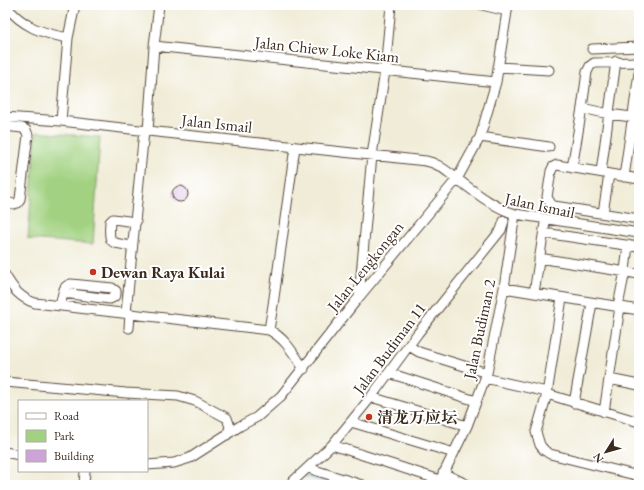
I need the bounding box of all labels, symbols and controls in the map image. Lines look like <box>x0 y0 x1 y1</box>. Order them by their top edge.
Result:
street label: Jalan Chiew Loke Kiam <box>252 31 401 68</box>
street label: Jalan Ismail <box>179 109 253 138</box>
street label: Jalan Ismail <box>501 187 577 223</box>
street label: Jalan Lengkongan <box>321 216 409 317</box>
place label: Dewan Raya Kulai <box>101 262 225 283</box>
marker: Dewan Raya Kulai <box>88 267 98 277</box>
street label: Jalan Budiman 2 <box>458 277 500 383</box>
street label: Jalan Budiman 11 <box>347 298 431 400</box>
legend <box>18 400 148 472</box>
place label: 清龙万应坛 <box>377 407 457 428</box>
text: Road <box>54 408 80 424</box>
marker: 清龙万应坛 <box>364 412 374 422</box>
text: Park <box>54 428 75 444</box>
north arrow <box>586 432 626 472</box>
text: Building <box>54 448 95 464</box>
text: N <box>590 450 606 466</box>

